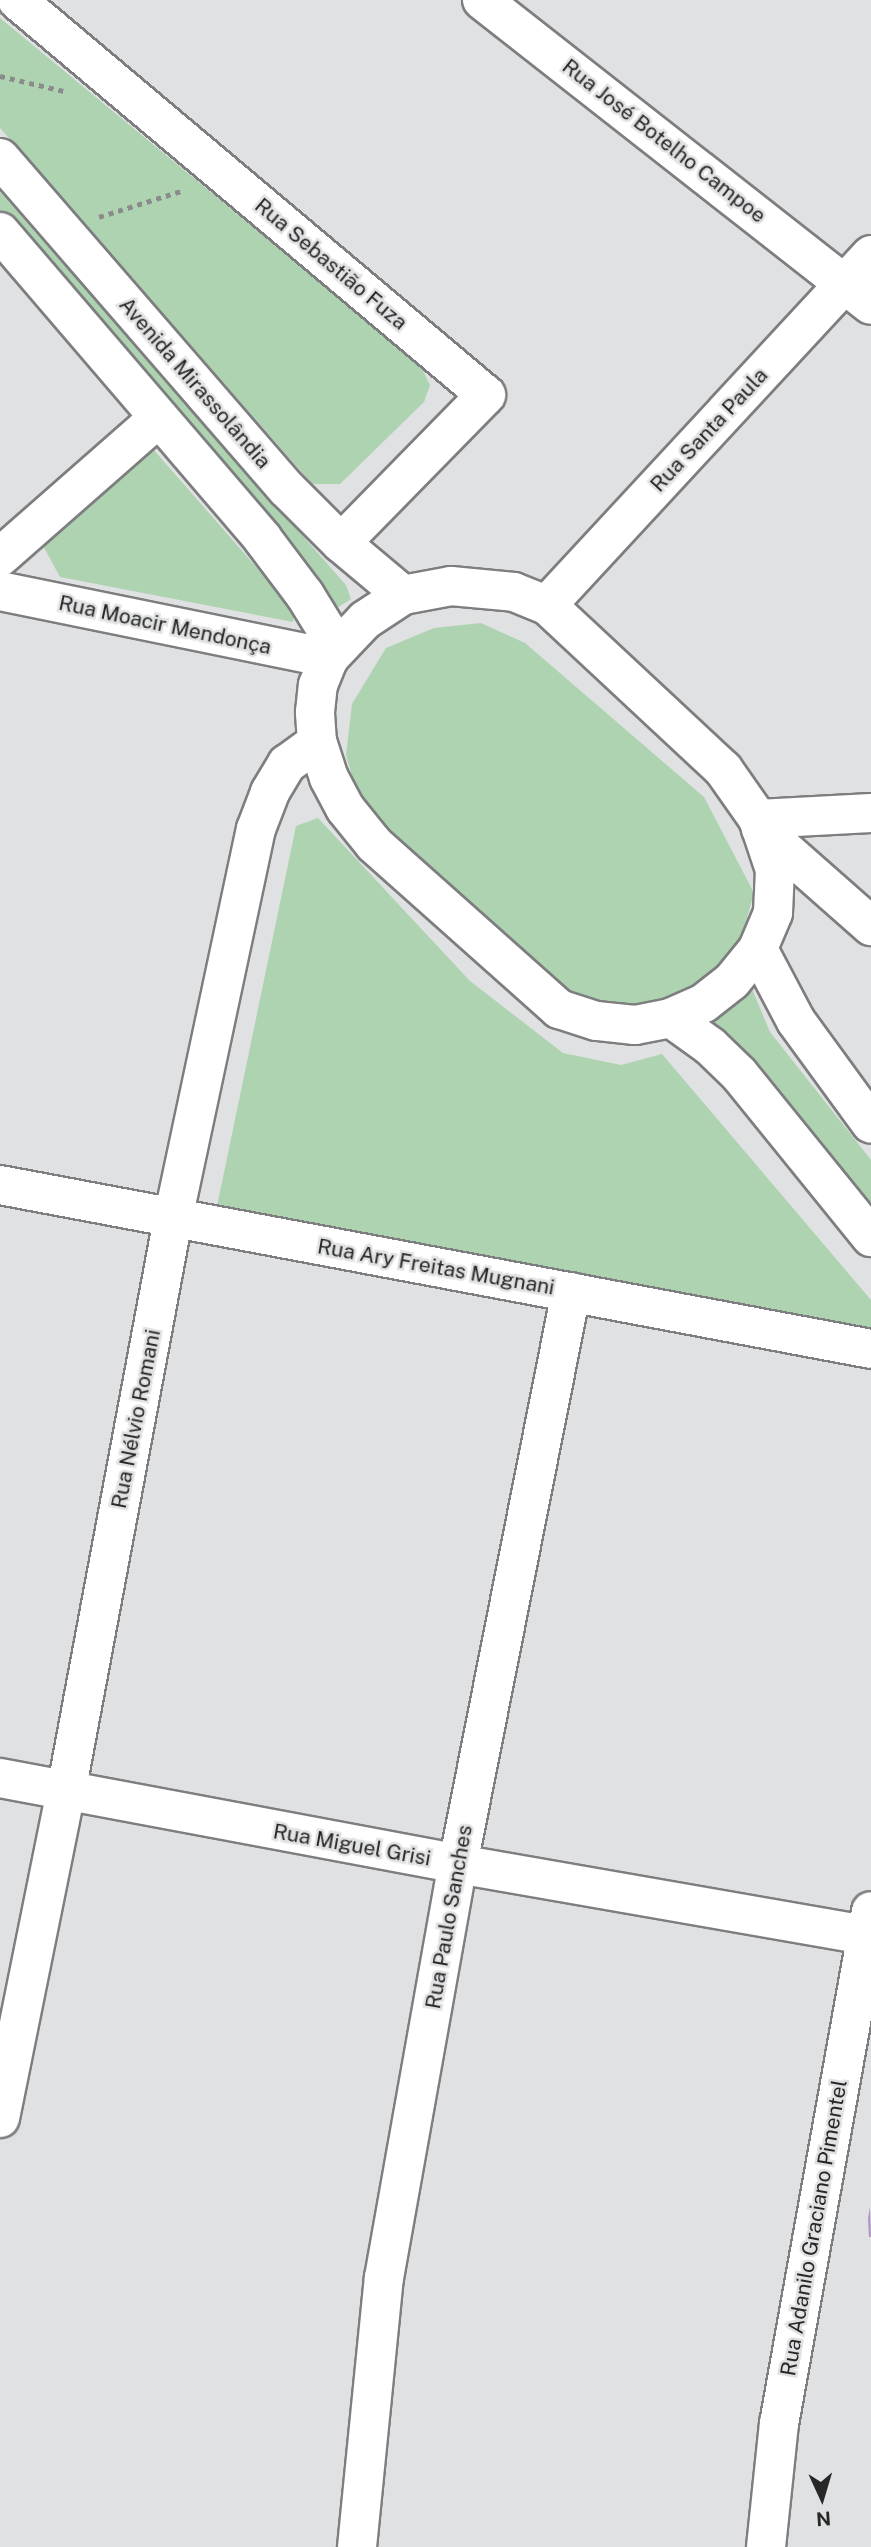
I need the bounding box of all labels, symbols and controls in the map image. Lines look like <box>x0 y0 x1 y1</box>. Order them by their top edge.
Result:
street label: Rua José Botelho Campoe <box>557 54 771 228</box>
street label: Rua Sebastião Fuza <box>250 193 412 335</box>
street label: Avenida Mirassolândia <box>114 292 276 474</box>
street label: Rua Santa Paula <box>645 363 773 497</box>
street label: Rua Moacir Mendonça <box>56 590 274 660</box>
street label: Rua Ary Freitas Mugnani <box>315 1234 557 1300</box>
street label: Rua Nélvio Romani <box>106 1327 166 1511</box>
street label: Rua Miguel Grisi <box>271 1819 433 1871</box>
street label: Rua Paulo Sanches <box>420 1823 478 2011</box>
street label: Rua Adanilo Graciano Pimentel <box>775 2078 853 2378</box>
north arrow <box>787 2463 857 2533</box>
text: N <box>815 2507 832 2530</box>

